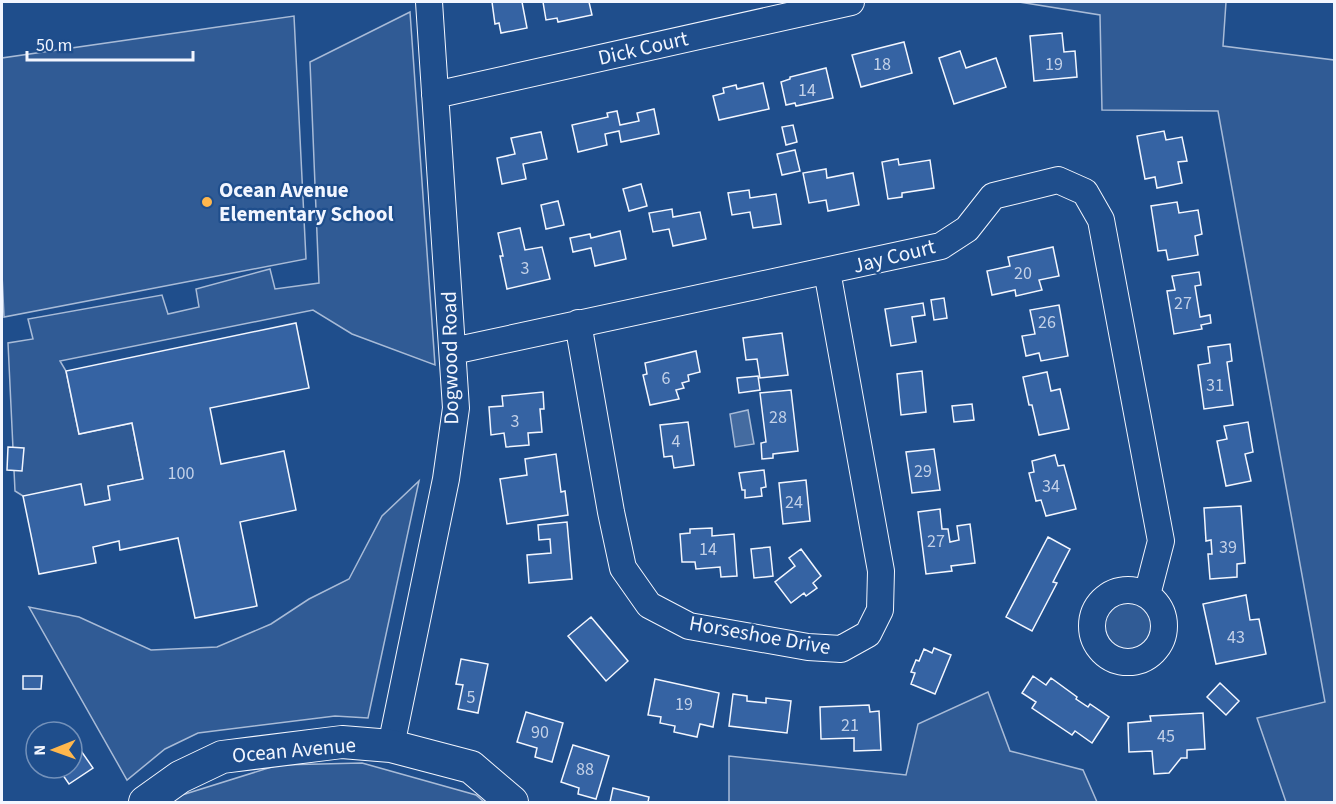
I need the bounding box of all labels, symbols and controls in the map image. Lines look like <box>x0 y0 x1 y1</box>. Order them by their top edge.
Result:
street label: Dick Court <box>595 23 691 73</box>
scale bar <box>27 24 194 62</box>
text: 50 m <box>36 33 72 58</box>
house number: 18 <box>873 52 891 77</box>
house number: 19 <box>1045 52 1063 77</box>
house number: 14 <box>798 78 816 103</box>
place label: Ocean Avenue Elementary School <box>219 175 393 229</box>
marker: Ocean Avenue Elementary School <box>200 195 214 209</box>
street label: Jay Court <box>850 231 938 281</box>
house number: 3 <box>521 256 530 281</box>
house number: 20 <box>1014 261 1032 286</box>
street label: Dogwood Road <box>434 291 466 425</box>
house number: 27 <box>1174 291 1192 316</box>
house number: 26 <box>1038 310 1056 335</box>
house number: 6 <box>662 366 671 391</box>
house number: 31 <box>1206 373 1224 398</box>
house number: 28 <box>769 405 787 430</box>
house number: 3 <box>511 409 520 434</box>
house number: 4 <box>672 429 681 454</box>
house number: 29 <box>914 459 932 484</box>
house number: 100 <box>168 461 194 486</box>
house number: 34 <box>1042 474 1060 499</box>
house number: 24 <box>785 490 803 515</box>
house number: 27 <box>927 529 945 554</box>
house number: 39 <box>1219 535 1237 560</box>
house number: 14 <box>699 537 717 562</box>
street label: Horseshoe Drive <box>687 608 833 662</box>
house number: 43 <box>1227 625 1245 650</box>
house number: 5 <box>467 685 476 710</box>
house number: 19 <box>675 692 693 717</box>
house number: 21 <box>841 713 859 738</box>
north arrow <box>24 720 84 780</box>
house number: 90 <box>531 720 549 745</box>
house number: 45 <box>1157 724 1175 749</box>
street label: Ocean Avenue <box>231 730 357 770</box>
text: N <box>29 745 51 756</box>
house number: 88 <box>576 757 594 782</box>

